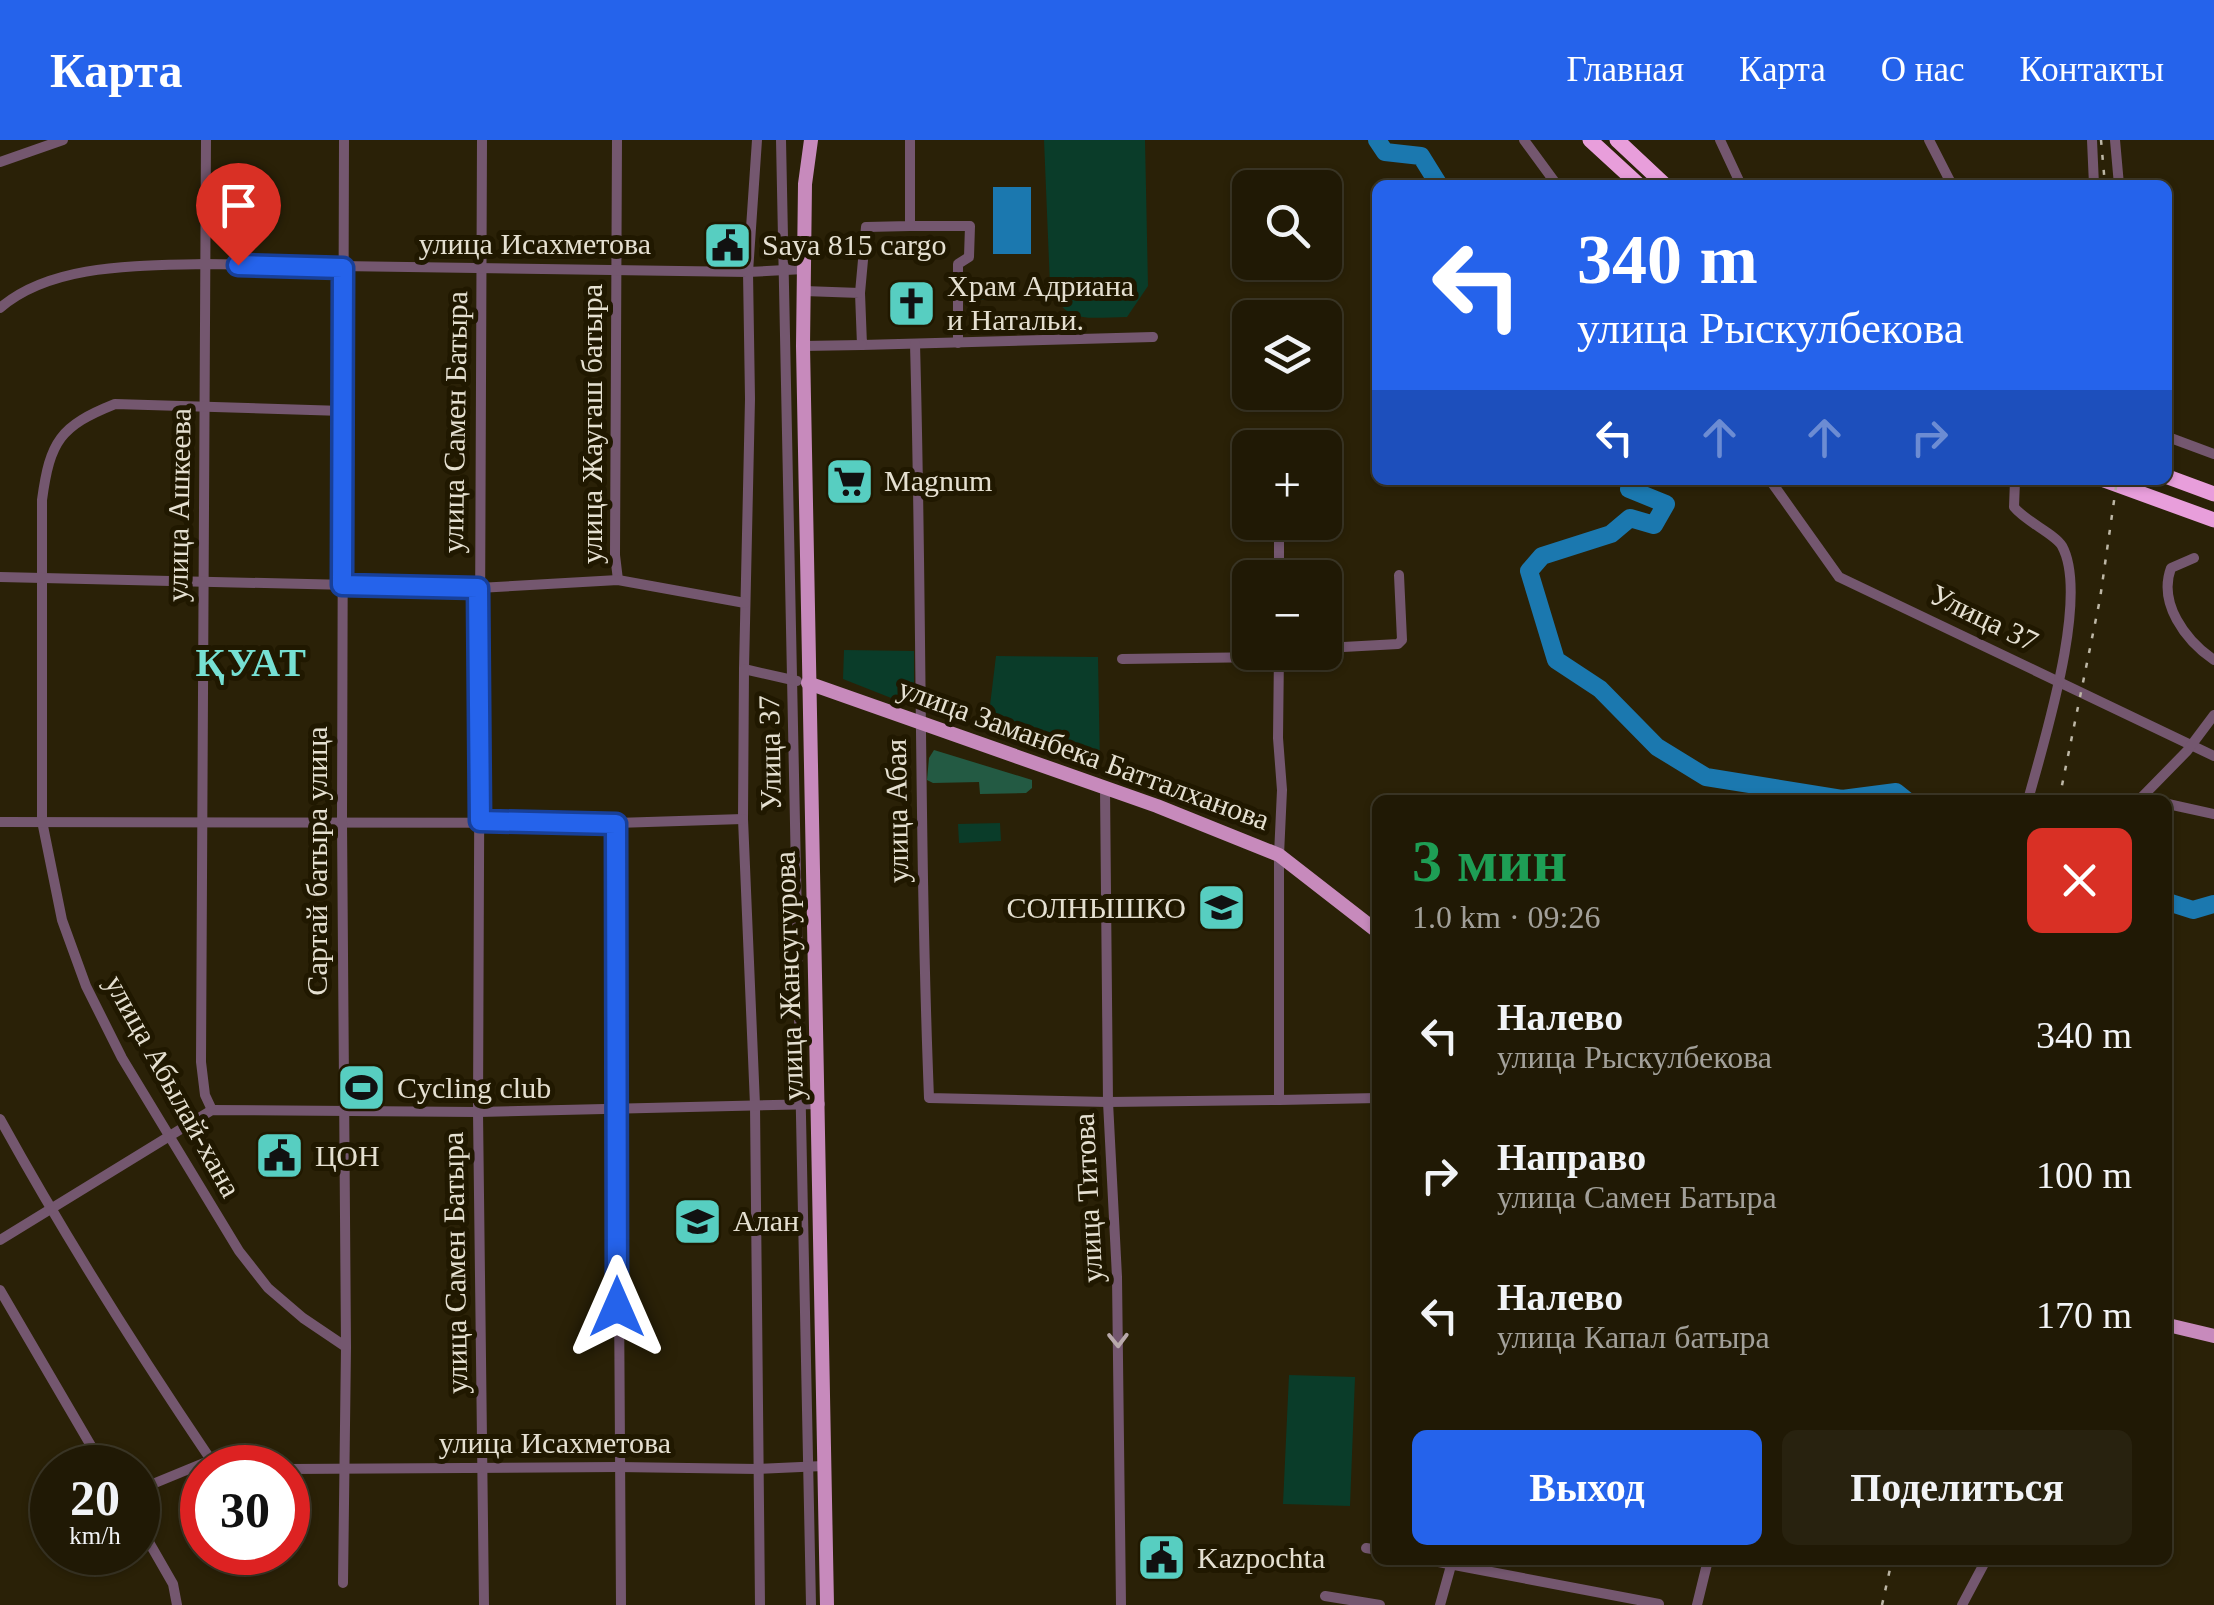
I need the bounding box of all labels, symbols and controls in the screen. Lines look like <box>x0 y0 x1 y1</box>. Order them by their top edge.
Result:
text: Карта <box>50 44 182 97</box>
text: Главная <box>1567 50 1684 89</box>
text: Карта <box>1739 50 1826 89</box>
text: О нас <box>1881 50 1965 89</box>
text: Контакты <box>2020 50 2164 89</box>
pin <box>196 163 281 266</box>
map controls <box>1232 170 1342 670</box>
button: search <box>1232 170 1342 280</box>
icon: arrive <box>211 178 266 233</box>
public building icon: Saya 815 cargo <box>701 219 753 271</box>
icon: left <box>1412 220 1542 350</box>
text: 340 m <box>1577 221 1758 298</box>
street label: улица Исахметова <box>419 227 651 260</box>
place label: Saya 815 cargo <box>762 228 946 261</box>
place label: Храм Адриана и Натальи. <box>947 269 1134 336</box>
church icon: Храм Адриана и Натальи. <box>886 277 938 329</box>
street label: улица Жаугаш батыра <box>575 284 608 564</box>
street label: улица Самен Батыра <box>436 291 473 553</box>
button: layers <box>1232 300 1342 410</box>
text: улица Рыскулбекова <box>1577 303 1964 353</box>
street label: улица Ашкеева <box>160 408 197 602</box>
icon: left <box>1587 410 1642 465</box>
icon: ahead <box>1692 410 1747 465</box>
icon: ahead <box>1797 410 1852 465</box>
icon: right <box>1902 410 1957 465</box>
button: + <box>1232 430 1342 540</box>
supermarket icon: Magnum <box>823 455 875 507</box>
place label: Magnum <box>884 464 992 497</box>
button: − <box>1232 560 1342 670</box>
street label: Улица 37 <box>1925 577 2043 658</box>
district label: ҚУАТ <box>196 640 308 685</box>
street label: улица Заманбека Батталханова <box>894 671 1274 836</box>
street label: Улица 37 <box>752 695 787 811</box>
street label: Сартай батыра улица <box>300 726 333 996</box>
street label: улица Абая <box>879 738 914 883</box>
text: 3 мин <box>1412 828 1567 894</box>
button: close <box>2027 828 2132 933</box>
street label: улица Жансугурова <box>768 851 809 1101</box>
school or university icon: СОЛНЫШКО <box>1195 882 1247 934</box>
place label: СОЛНЫШКО <box>1006 891 1186 924</box>
text: 1.0 km · 09:26 <box>1412 899 1600 935</box>
street label: улица Абылай-хана <box>99 969 248 1203</box>
text: Налево <box>1497 996 1623 1038</box>
icon: left <box>1412 1008 1467 1063</box>
text: 340 m <box>2036 1014 2132 1056</box>
text: улица Рыскулбекова <box>1497 1039 1772 1075</box>
sports icon: Cycling club <box>336 1062 388 1114</box>
place label: Cycling club <box>397 1071 551 1104</box>
street label: улица Титова <box>1067 1112 1108 1284</box>
public building icon: ЦОН <box>254 1130 306 1182</box>
street label: улица Самен Батыра <box>436 1132 473 1394</box>
text: Направо <box>1497 1136 1646 1178</box>
place label: ЦОН <box>315 1139 380 1172</box>
icon: right <box>1412 1148 1467 1203</box>
text: 100 m <box>2036 1154 2132 1196</box>
text: улица Самен Батыра <box>1497 1179 1777 1215</box>
school or university icon: Алан <box>672 1195 724 1247</box>
place label: Алан <box>733 1204 799 1237</box>
position arrow <box>565 1255 669 1359</box>
text: Налево <box>1497 1276 1623 1318</box>
icon: left <box>1412 1288 1467 1343</box>
text: 170 m <box>2036 1294 2132 1336</box>
text: улица Капал батыра <box>1497 1319 1770 1355</box>
one-way arrow <box>1108 1332 1129 1348</box>
street label: улица Исахметова <box>439 1426 671 1459</box>
button: Выход <box>1412 1430 1762 1545</box>
button: Поделиться <box>1782 1430 2132 1545</box>
speed limit sign: 30 <box>180 1445 310 1575</box>
text: 20 <box>70 1470 120 1526</box>
text: km/h <box>69 1522 121 1549</box>
public building icon: Kazpochta <box>1136 1532 1188 1584</box>
place label: Kazpochta <box>1197 1541 1325 1574</box>

